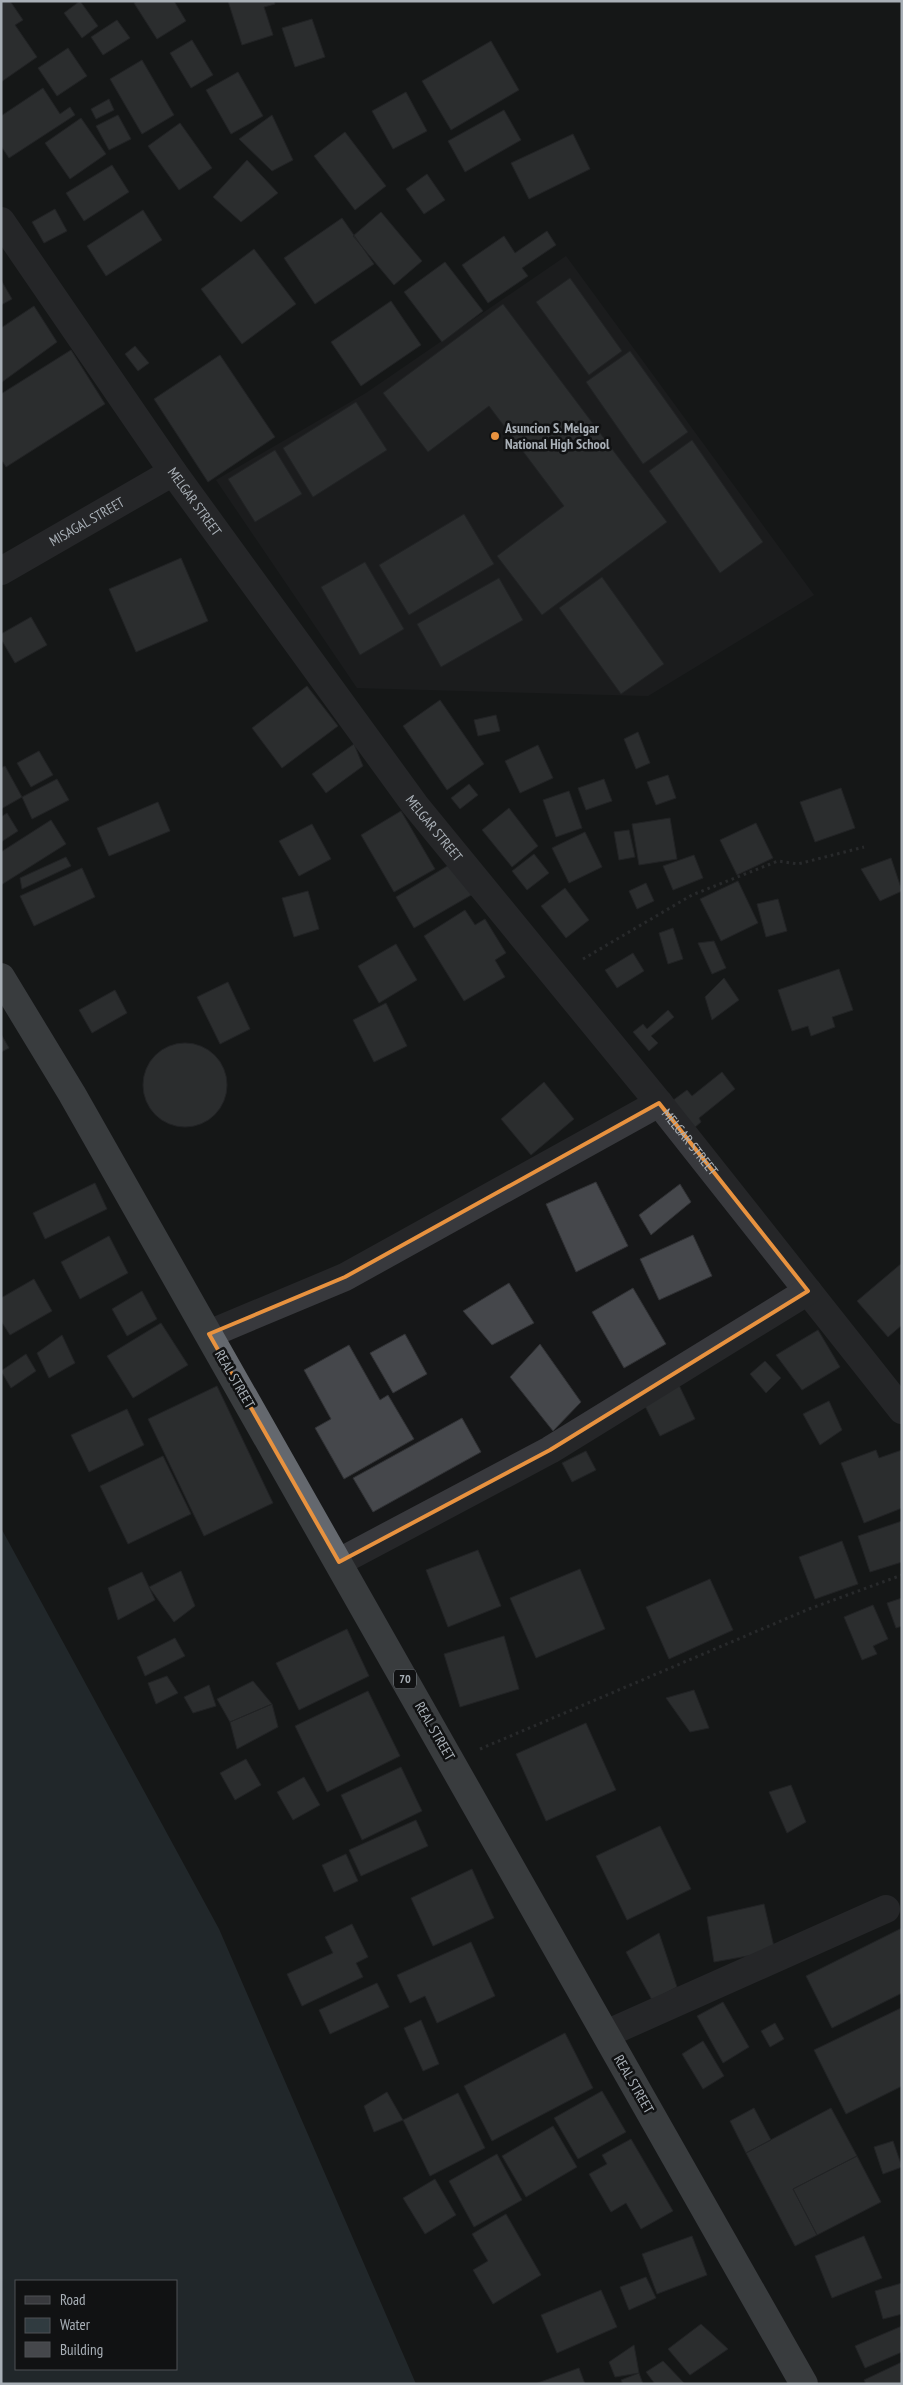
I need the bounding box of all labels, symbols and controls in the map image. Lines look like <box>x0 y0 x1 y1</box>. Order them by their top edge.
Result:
place label: Asuncion S. Melgar National High School <box>504 419 610 453</box>
marker: Asuncion S. Melgar National High School <box>489 430 501 442</box>
street label: MELGAR STREET <box>164 464 226 540</box>
street label: MISAGAL STREET <box>46 493 128 550</box>
street label: MELGAR STREET <box>402 791 467 866</box>
street label: MELGAR STREET <box>658 1105 722 1180</box>
street label: REAL STREET <box>211 1346 259 1412</box>
road number: 70 <box>394 1670 416 1688</box>
street label: REAL STREET <box>411 1698 459 1764</box>
street label: REAL STREET <box>610 2051 658 2117</box>
legend <box>15 2280 178 2370</box>
text: Road <box>60 2290 86 2309</box>
text: Water <box>60 2315 91 2334</box>
text: Building <box>60 2340 103 2359</box>

